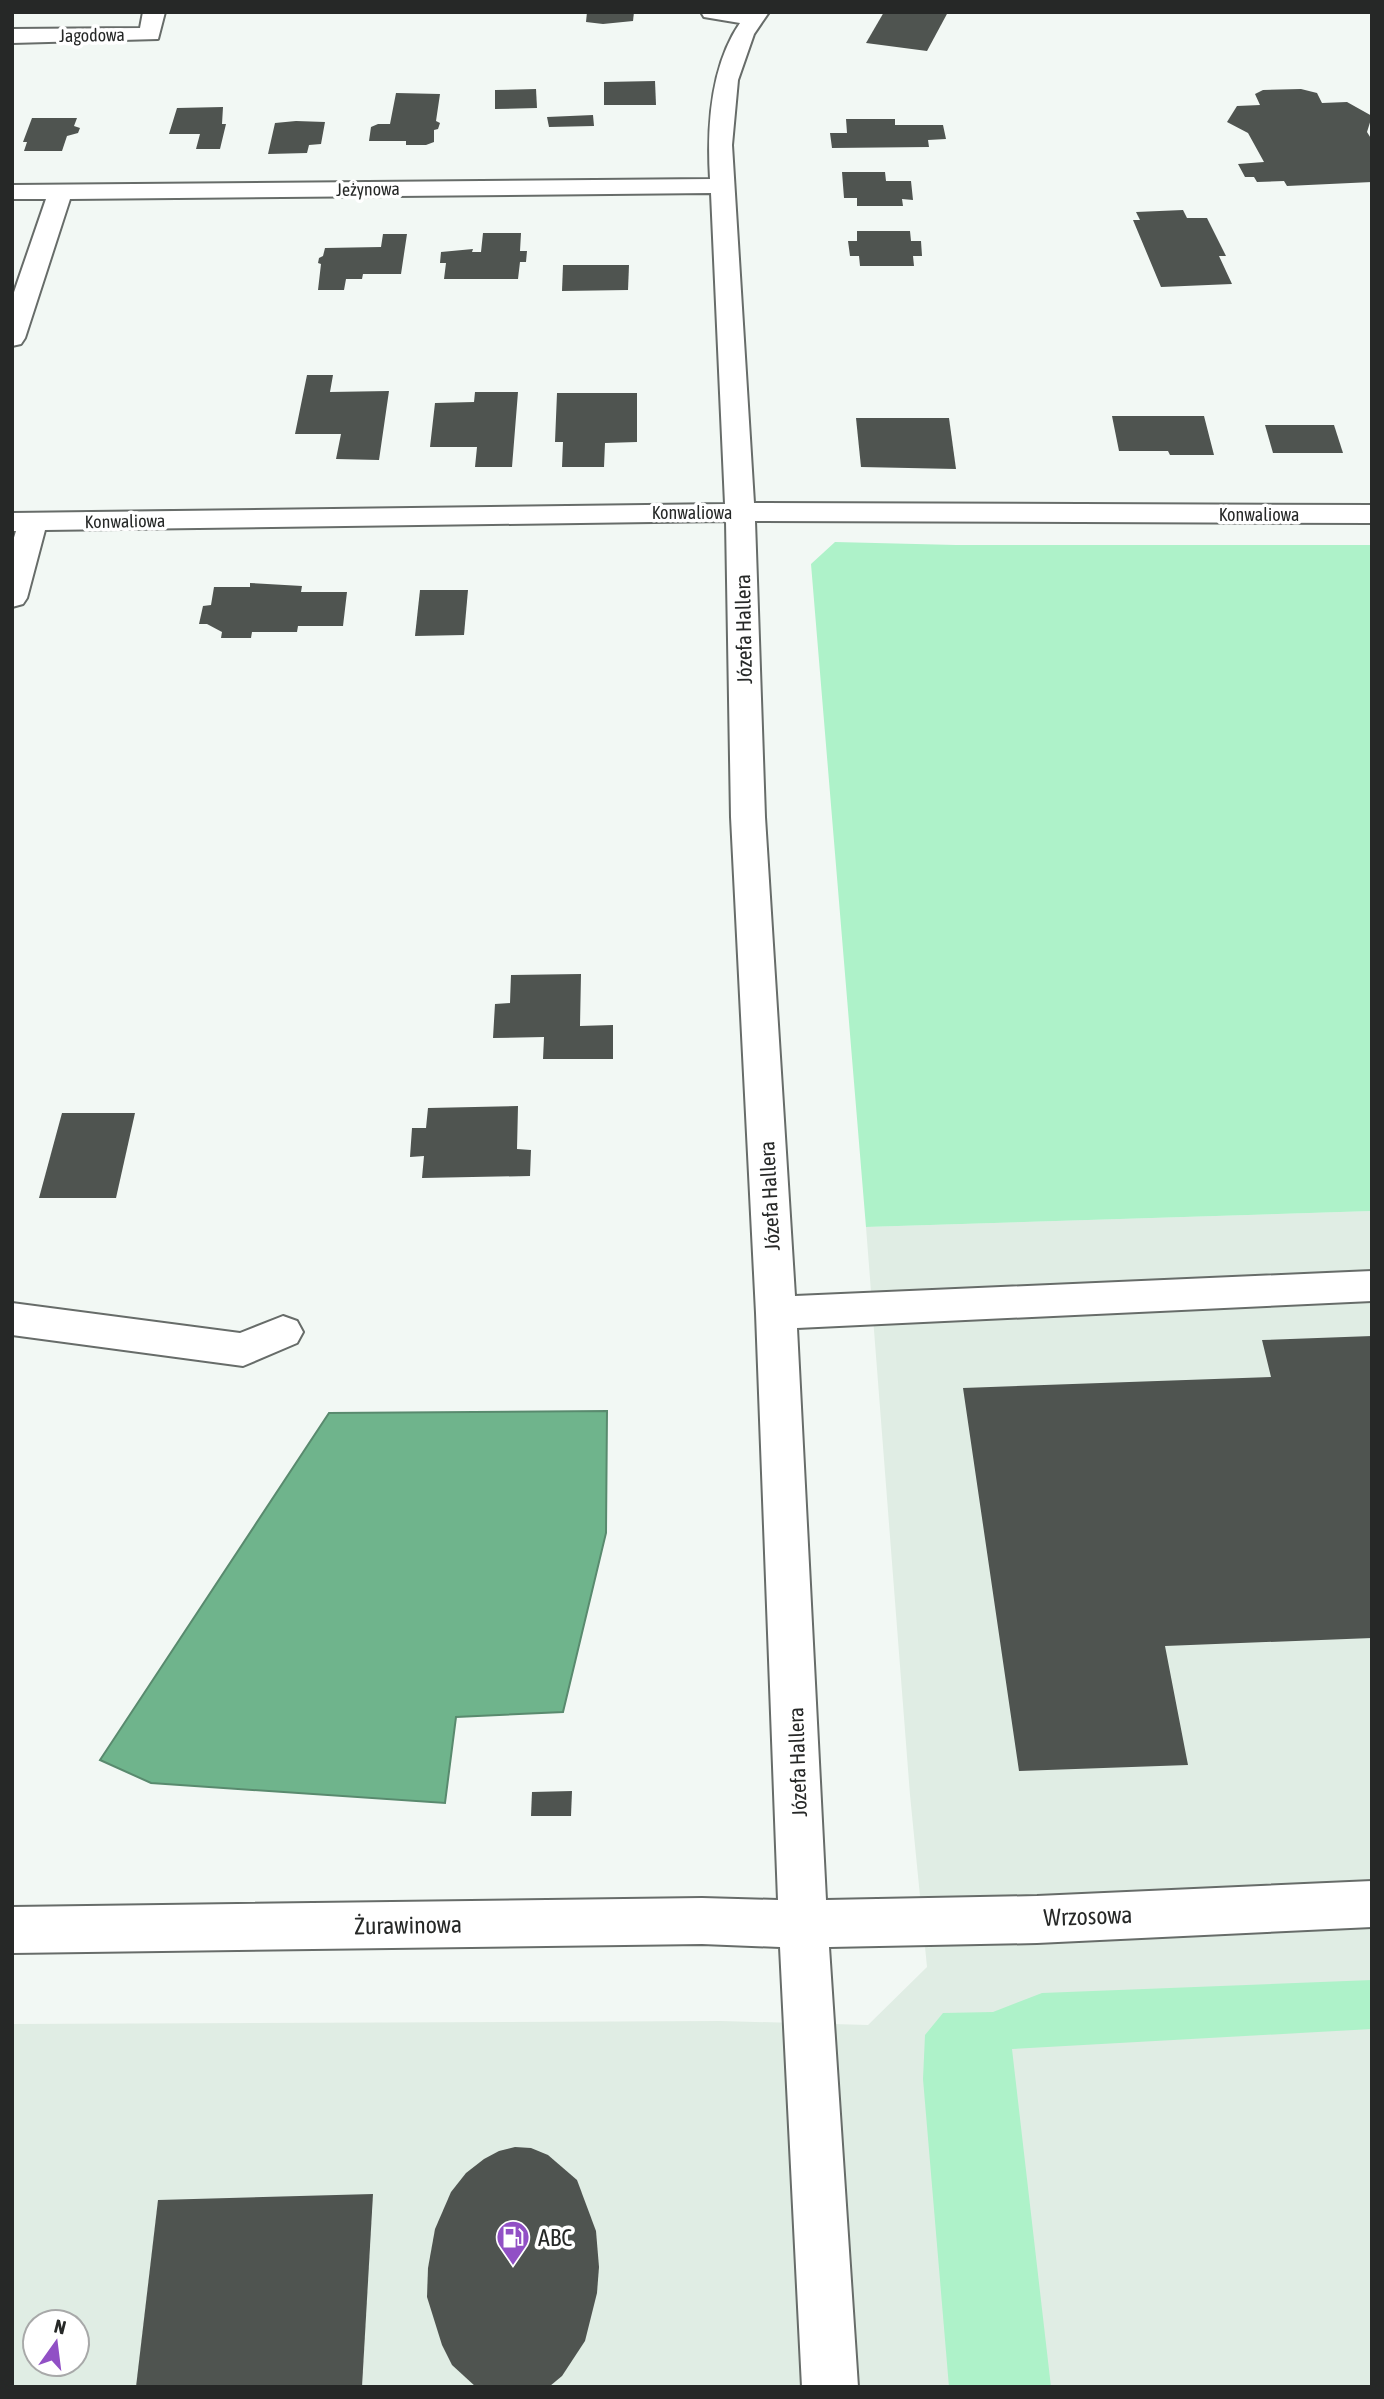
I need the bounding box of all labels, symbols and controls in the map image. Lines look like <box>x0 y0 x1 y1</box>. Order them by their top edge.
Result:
street label: Jagodowa <box>59 24 125 46</box>
street label: Jeżynowa <box>336 178 400 200</box>
street label: Konwaliowa <box>652 502 732 523</box>
street label: Konwaliowa <box>1219 504 1299 525</box>
street label: Konwaliowa <box>84 510 166 532</box>
street label: Józefa Hallera <box>730 574 756 684</box>
street label: Józefa Hallera <box>754 1141 784 1251</box>
street label: Józefa Hallera <box>783 1707 811 1817</box>
street label: Wrzosowa <box>1043 1901 1133 1931</box>
street label: Żurawinowa <box>354 1911 462 1939</box>
fuel station icon: ABC <box>494 2218 532 2267</box>
place label: ABC <box>538 2224 572 2251</box>
north arrow <box>21 2308 91 2378</box>
text: N <box>52 2314 68 2339</box>

